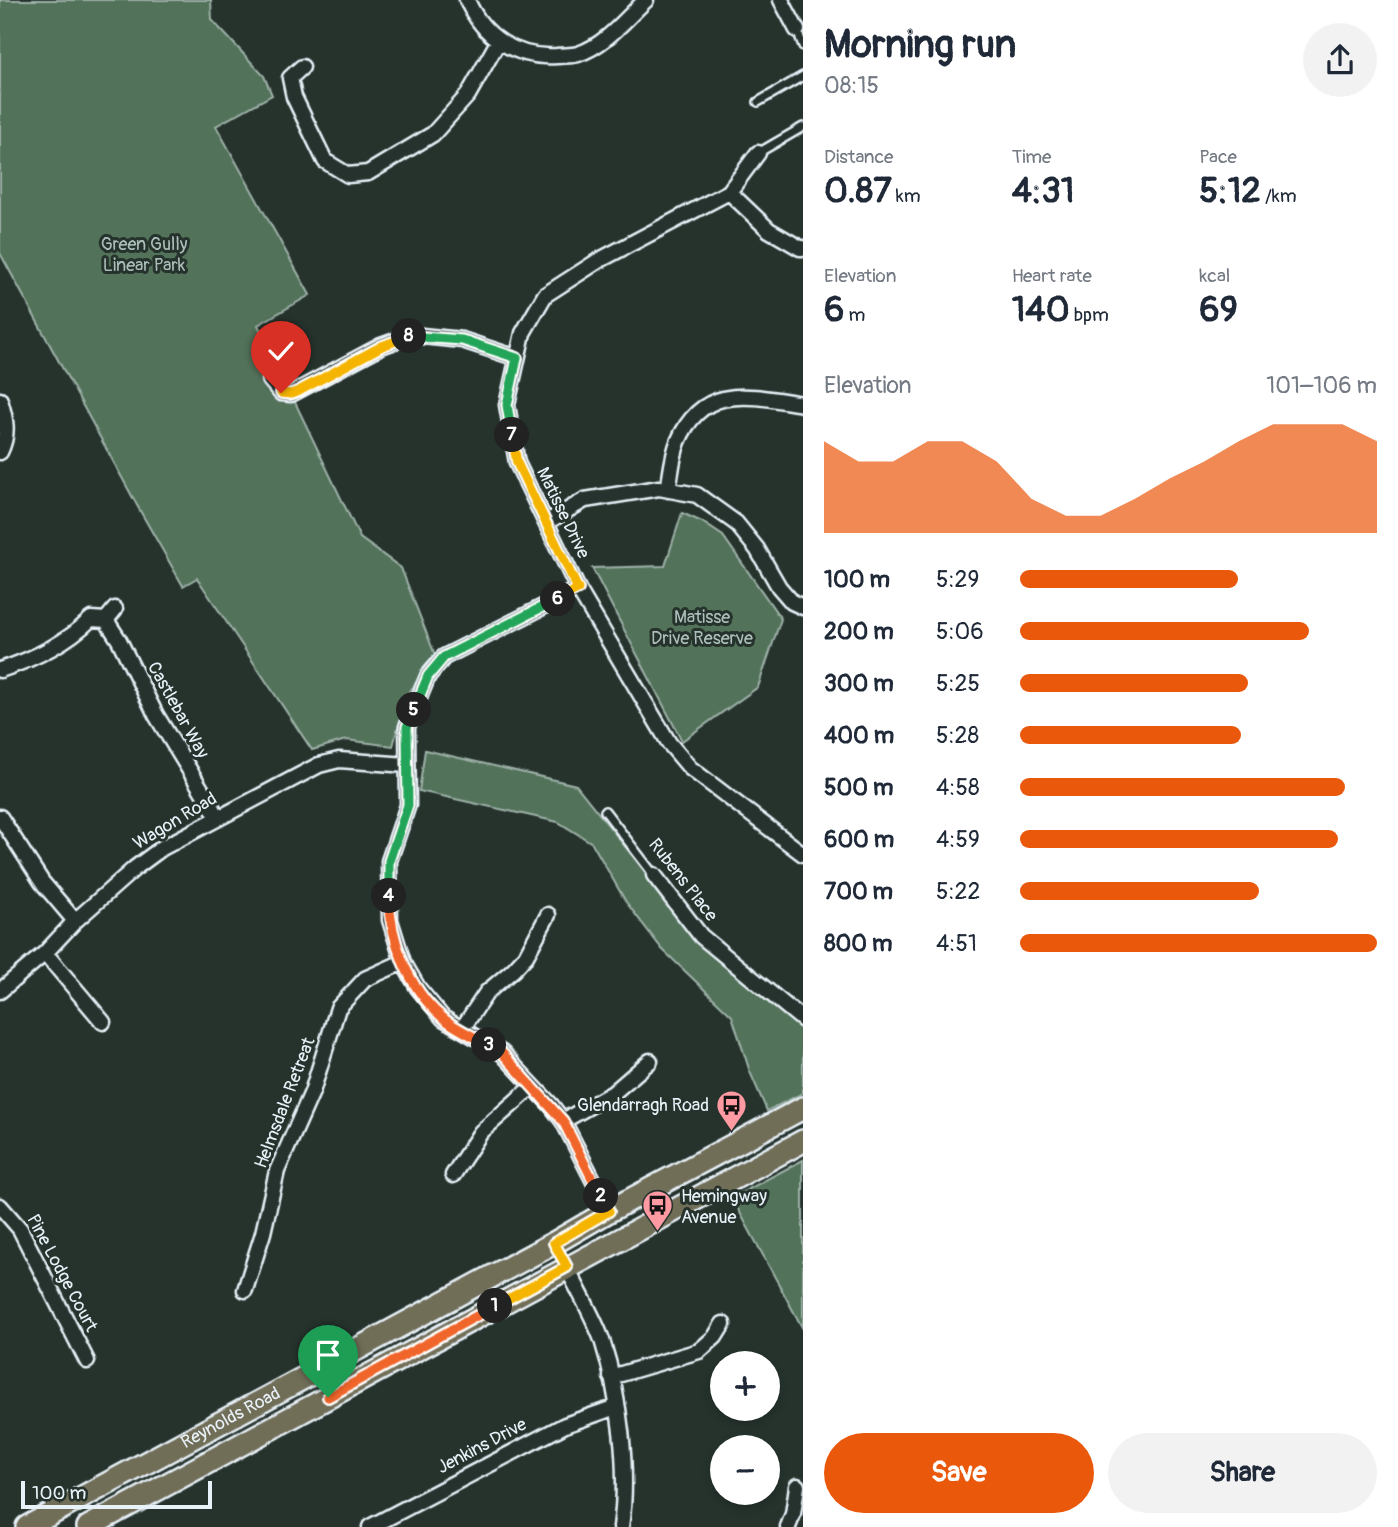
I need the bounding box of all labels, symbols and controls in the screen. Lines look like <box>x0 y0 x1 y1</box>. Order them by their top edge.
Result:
text: Morning run <box>824 21 1016 69</box>
button: share <box>1303 23 1377 97</box>
text: 08:15 <box>824 71 879 100</box>
text: Distance <box>824 145 893 169</box>
text: Time <box>1012 145 1051 169</box>
text: Pace <box>1199 145 1237 169</box>
text: 0.87 <box>824 169 892 213</box>
text: 4:31 <box>1012 169 1075 213</box>
text: 5:12 <box>1199 169 1261 213</box>
text: km <box>892 184 921 208</box>
text: /km <box>1261 184 1297 208</box>
park label: Green Gully Linear Park <box>101 233 188 277</box>
text: Elevation <box>824 264 896 288</box>
text: Heart rate <box>1012 264 1092 288</box>
text: kcal <box>1199 264 1230 288</box>
text: 6 <box>824 288 844 332</box>
text: 140 <box>1012 288 1070 332</box>
text: 69 <box>1199 288 1238 332</box>
text: m <box>844 303 865 327</box>
text: bpm <box>1070 303 1109 327</box>
pin: 8 <box>392 318 426 354</box>
pin <box>251 321 311 393</box>
text: 8 <box>404 323 413 347</box>
icon: check <box>262 332 300 370</box>
text: Elevation <box>824 371 912 400</box>
text: 101–106 m <box>1266 371 1377 400</box>
pin: 7 <box>494 418 530 452</box>
text: 7 <box>506 422 517 446</box>
street label: Matisse Drive <box>531 464 595 562</box>
text: 100 m <box>824 565 890 594</box>
text: 5:29 <box>936 565 979 594</box>
pin: 6 <box>540 582 576 616</box>
text: 6 <box>552 586 563 610</box>
park label: Matisse Drive Reserve <box>651 606 753 650</box>
text: 200 m <box>824 617 894 646</box>
text: 5:06 <box>936 617 984 646</box>
street label: Castlebar Way <box>142 658 214 763</box>
text: 300 m <box>824 669 894 698</box>
text: 5:25 <box>936 669 980 698</box>
pin: 5 <box>396 692 432 728</box>
text: 5 <box>408 697 419 721</box>
text: 400 m <box>824 721 894 750</box>
text: 5:28 <box>936 721 979 750</box>
text: 500 m <box>824 773 893 802</box>
text: 4:58 <box>936 773 980 802</box>
street label: Wagon Road <box>129 787 221 855</box>
text: 600 m <box>824 825 894 854</box>
text: 4:59 <box>936 825 980 854</box>
street label: Rubens Place <box>643 834 723 926</box>
text: 700 m <box>824 877 893 906</box>
text: 5:22 <box>936 877 980 906</box>
pin: 4 <box>372 878 406 914</box>
text: 4 <box>383 883 394 907</box>
text: 800 m <box>824 929 892 958</box>
text: 4:51 <box>936 929 977 958</box>
pin: 3 <box>472 1028 506 1062</box>
text: 3 <box>483 1032 494 1056</box>
street label: Helmsdale Retreat <box>249 1034 321 1172</box>
bus stop icon: Glendarragh Road <box>715 1088 749 1132</box>
place label: Glendarragh Road <box>577 1094 709 1117</box>
pin: 2 <box>584 1178 618 1214</box>
text: 2 <box>595 1183 606 1207</box>
place label: Hemingway Avenue <box>681 1185 767 1229</box>
bus stop icon: Hemingway Avenue <box>641 1189 675 1233</box>
street label: Pine Lodge Court <box>21 1210 103 1336</box>
pin: 1 <box>477 1288 512 1324</box>
text: 1 <box>491 1293 498 1317</box>
pin <box>298 1325 358 1397</box>
icon: arrive <box>309 1336 347 1374</box>
map controls <box>710 1351 780 1505</box>
button: + <box>710 1351 780 1421</box>
street label: Reynolds Road <box>177 1381 284 1454</box>
street label: Jenkins Drive <box>433 1413 531 1479</box>
button: Save <box>824 1433 1094 1513</box>
button: Share <box>1108 1433 1377 1513</box>
button: − <box>710 1435 780 1505</box>
scale bar <box>21 1478 212 1510</box>
text: 100 m <box>32 1481 86 1505</box>

